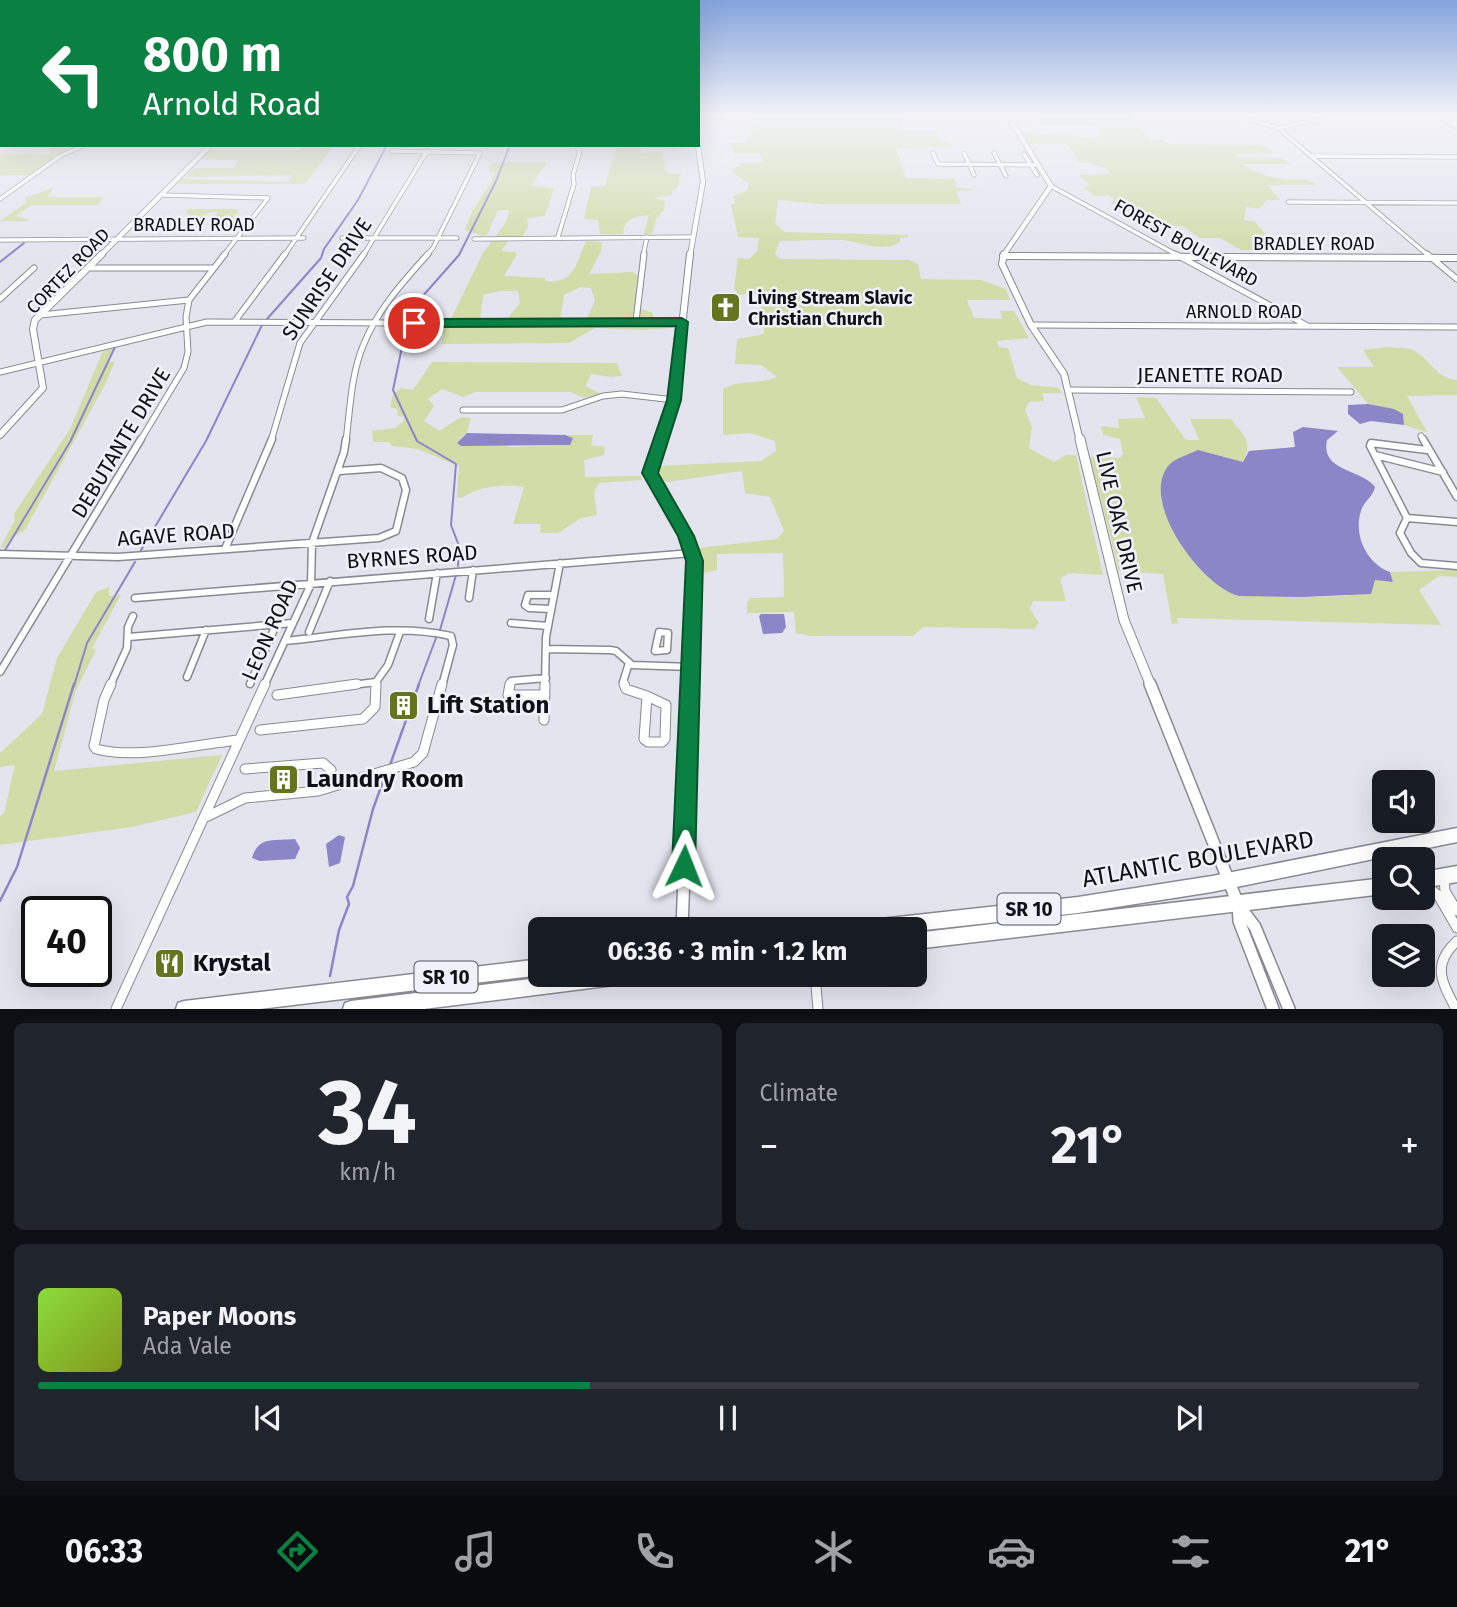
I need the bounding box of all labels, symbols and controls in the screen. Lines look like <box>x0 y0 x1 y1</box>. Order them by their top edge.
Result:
text: 800 m <box>143 25 282 84</box>
icon: left <box>28 28 119 119</box>
text: Arnold Road <box>143 85 322 123</box>
street label: FOREST BOULEVARD <box>1110 194 1262 292</box>
street label: SUNRISE DRIVE <box>276 213 378 345</box>
street label: BRADLEY ROAD <box>133 214 255 236</box>
street label: CORTEZ ROAD <box>22 224 114 318</box>
street label: BRADLEY ROAD <box>1253 233 1375 255</box>
place label: Living Stream Slavic Christian Church <box>748 287 913 330</box>
church icon: Living Stream Slavic Christian Church <box>708 291 742 325</box>
pin <box>384 293 444 353</box>
street label: ARNOLD ROAD <box>1186 301 1302 323</box>
icon: arrive <box>395 304 433 342</box>
street label: JEANETTE ROAD <box>1137 362 1283 388</box>
street label: DEBUTANTE DRIVE <box>66 363 176 523</box>
street label: LIVE OAK DRIVE <box>1090 449 1148 595</box>
street label: AGAVE ROAD <box>116 518 236 552</box>
street label: BYRNES ROAD <box>346 539 478 575</box>
street label: LEON ROAD <box>236 575 304 685</box>
building icon: Lift Station <box>387 688 421 722</box>
place label: Lift Station <box>427 691 549 719</box>
building icon: Laundry Room <box>266 762 300 796</box>
place label: Laundry Room <box>306 765 464 793</box>
map controls <box>1372 770 1435 987</box>
button: sound <box>1372 770 1435 833</box>
street label: ATLANTIC BOULEVARD <box>1080 825 1316 893</box>
position arrow <box>647 829 721 903</box>
button: search <box>1372 847 1435 910</box>
road number: SR 10 <box>998 894 1060 925</box>
speed limit sign: 40 <box>21 896 112 987</box>
button: layers <box>1372 924 1435 987</box>
text: 06:36 · 3 min · 1.2 km <box>607 936 848 967</box>
restaurant icon: Krystal <box>153 946 187 980</box>
place label: Krystal <box>193 949 272 977</box>
road number: SR 10 <box>414 962 478 993</box>
text: 34 <box>318 1058 417 1167</box>
text: Climate <box>760 1079 838 1107</box>
text: 21° <box>1051 1114 1128 1177</box>
text: − <box>760 1123 779 1169</box>
text: + <box>1400 1123 1419 1169</box>
text: km/h <box>339 1158 396 1186</box>
text: Paper Moons <box>143 1301 296 1332</box>
text: Ada Vale <box>143 1332 232 1360</box>
icon: previous <box>249 1399 287 1437</box>
icon: pause <box>709 1399 747 1437</box>
icon: next <box>1170 1399 1208 1437</box>
icon: directions <box>273 1527 322 1576</box>
icon: music <box>451 1527 500 1576</box>
icon: phone <box>630 1527 679 1576</box>
icon: climate <box>809 1527 858 1576</box>
icon: car <box>987 1527 1036 1576</box>
icon: filters <box>1166 1527 1215 1576</box>
text: 06:33 <box>65 1532 143 1570</box>
text: 21° <box>1345 1532 1392 1570</box>

